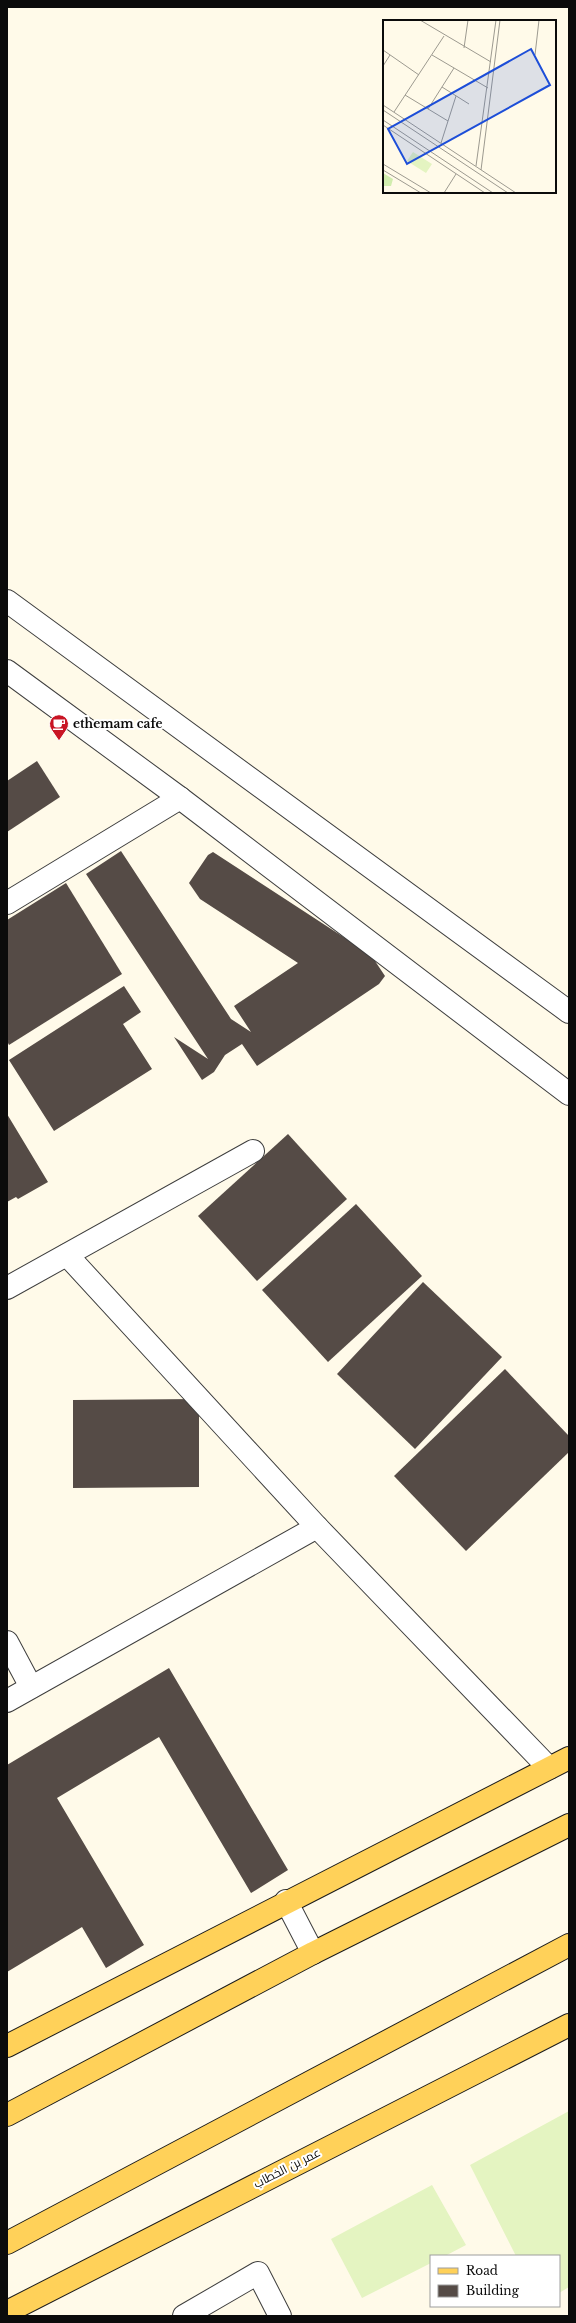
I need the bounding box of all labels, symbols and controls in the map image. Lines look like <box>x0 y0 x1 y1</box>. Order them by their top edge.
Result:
inset map <box>383 20 556 193</box>
cafe icon: ethemam cafe <box>48 713 70 741</box>
place label: ethemam cafe <box>73 716 163 731</box>
street label: عمر بن الخطاب <box>251 2144 323 2191</box>
legend <box>430 2255 560 2307</box>
text: Road <box>466 2263 498 2278</box>
text: Building <box>466 2283 520 2298</box>

